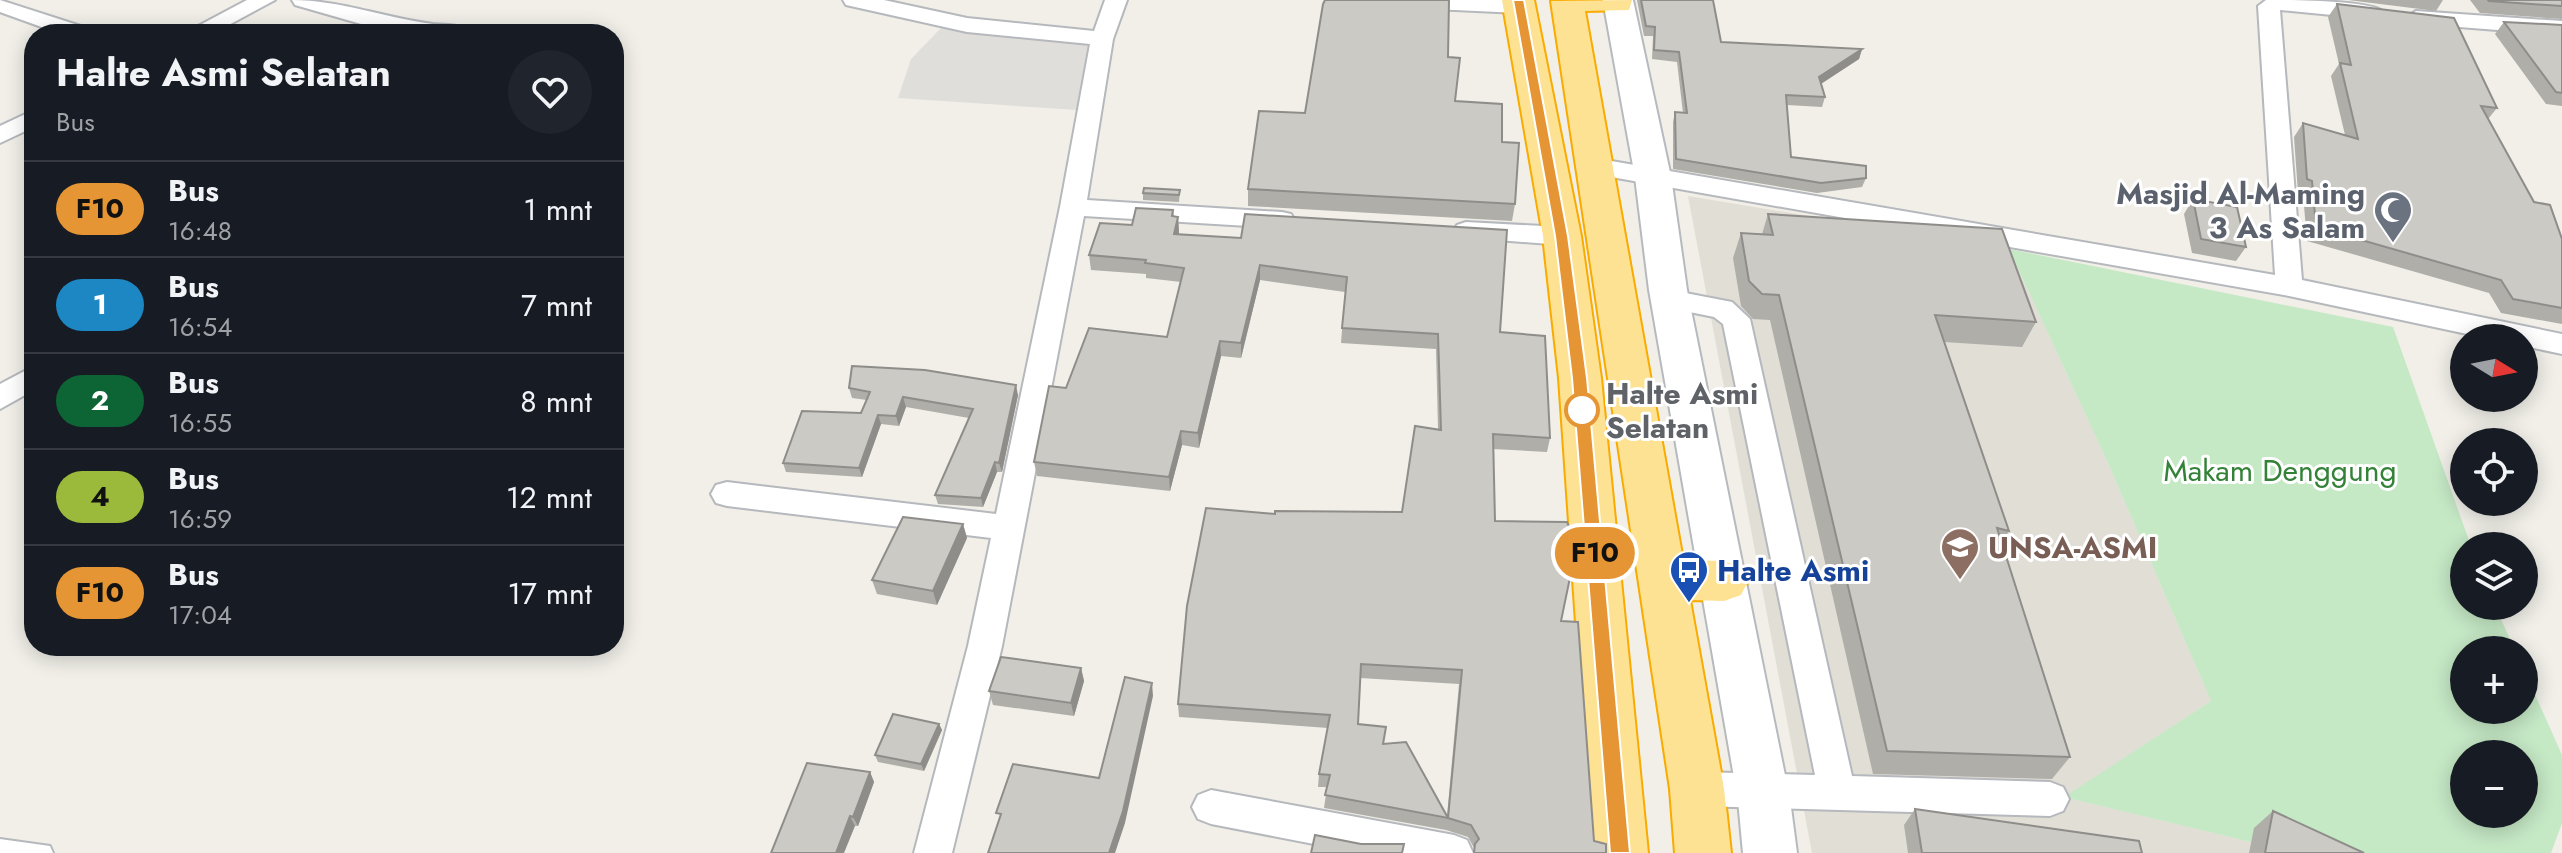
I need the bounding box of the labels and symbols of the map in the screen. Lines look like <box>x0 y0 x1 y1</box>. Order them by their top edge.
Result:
place label: Masjid Al-Maming 3 As Salam <box>2116 172 2365 249</box>
mosque icon: Masjid Al-Maming 3 As Salam <box>2372 189 2414 244</box>
north arrow <box>2450 324 2538 412</box>
place label: Halte Asmi Selatan <box>1606 372 1758 449</box>
marker: Halte Asmi Selatan <box>1565 393 1599 427</box>
park label: Makam Denggung <box>2163 449 2397 492</box>
school or university icon: UNSA-ASMI <box>1939 526 1981 581</box>
place label: UNSA-ASMI <box>1988 526 2157 569</box>
line badge: F10 <box>1549 527 1641 579</box>
bus stop icon: Halte Asmi <box>1668 549 1710 604</box>
place label: Halte Asmi <box>1717 549 1869 592</box>

